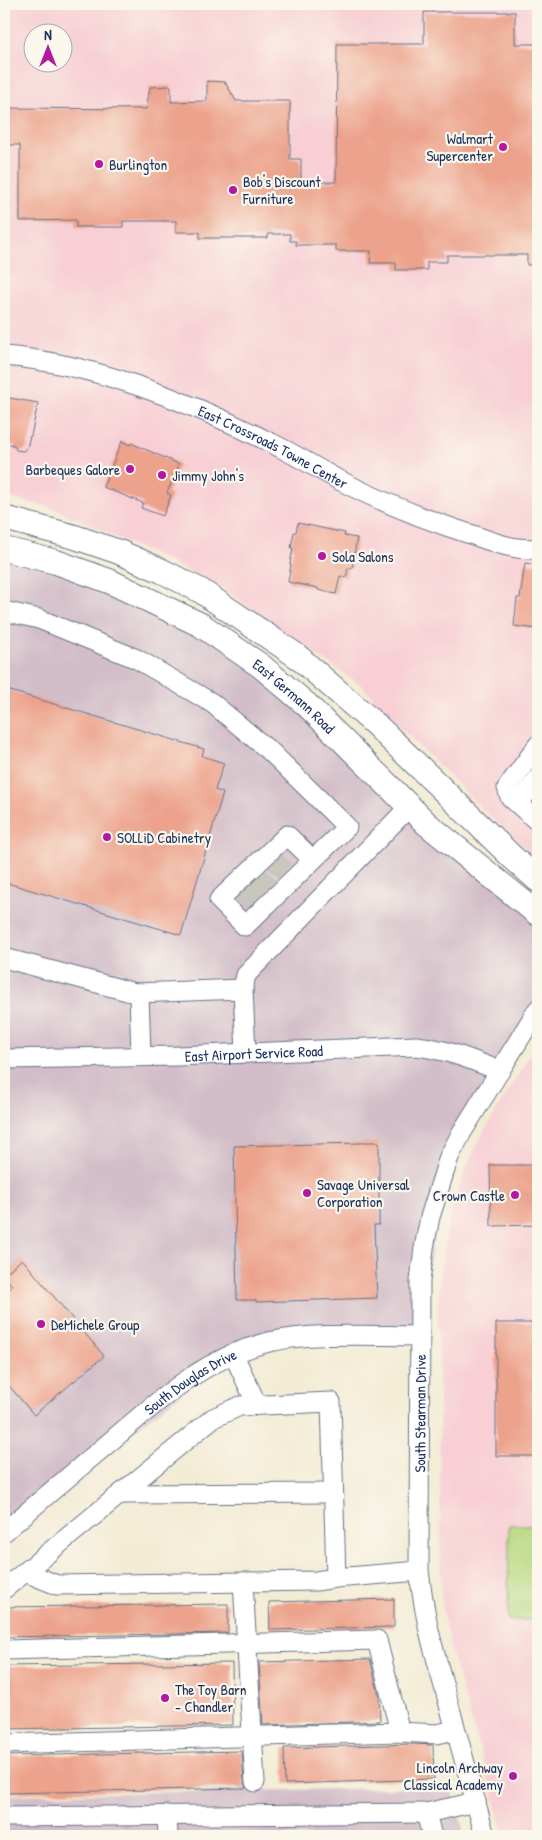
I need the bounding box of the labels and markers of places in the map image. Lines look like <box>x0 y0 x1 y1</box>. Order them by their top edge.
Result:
place label: Walmart Supercenter <box>426 128 494 166</box>
marker: Walmart Supercenter <box>497 141 509 153</box>
place label: Burlington <box>109 154 167 175</box>
marker: Burlington <box>93 158 105 170</box>
place label: Bob's Discount Furniture <box>242 171 321 209</box>
marker: Bob's Discount Furniture <box>227 184 239 196</box>
place label: Barbeques Galore <box>26 459 120 480</box>
marker: Barbeques Galore <box>124 463 136 475</box>
place label: Jimmy John's <box>172 465 244 486</box>
marker: Jimmy John's <box>156 469 168 481</box>
place label: Sola Salons <box>332 546 394 567</box>
marker: Sola Salons <box>316 550 328 562</box>
place label: SOLLiD Cabinetry <box>117 827 211 848</box>
marker: SOLLiD Cabinetry <box>101 831 113 843</box>
place label: Savage Universal Corporation <box>317 1174 410 1212</box>
place label: Crown Castle <box>433 1185 505 1206</box>
marker: Savage Universal Corporation <box>301 1187 313 1199</box>
marker: Crown Castle <box>509 1189 521 1201</box>
place label: DeMichele Group <box>51 1314 140 1335</box>
marker: DeMichele Group <box>35 1318 47 1330</box>
place label: The Toy Barn - Chandler <box>175 1679 247 1717</box>
marker: The Toy Barn - Chandler <box>159 1692 171 1704</box>
place label: Lincoln Archway Classical Academy <box>403 1757 503 1795</box>
marker: Lincoln Archway Classical Academy <box>507 1770 519 1782</box>

